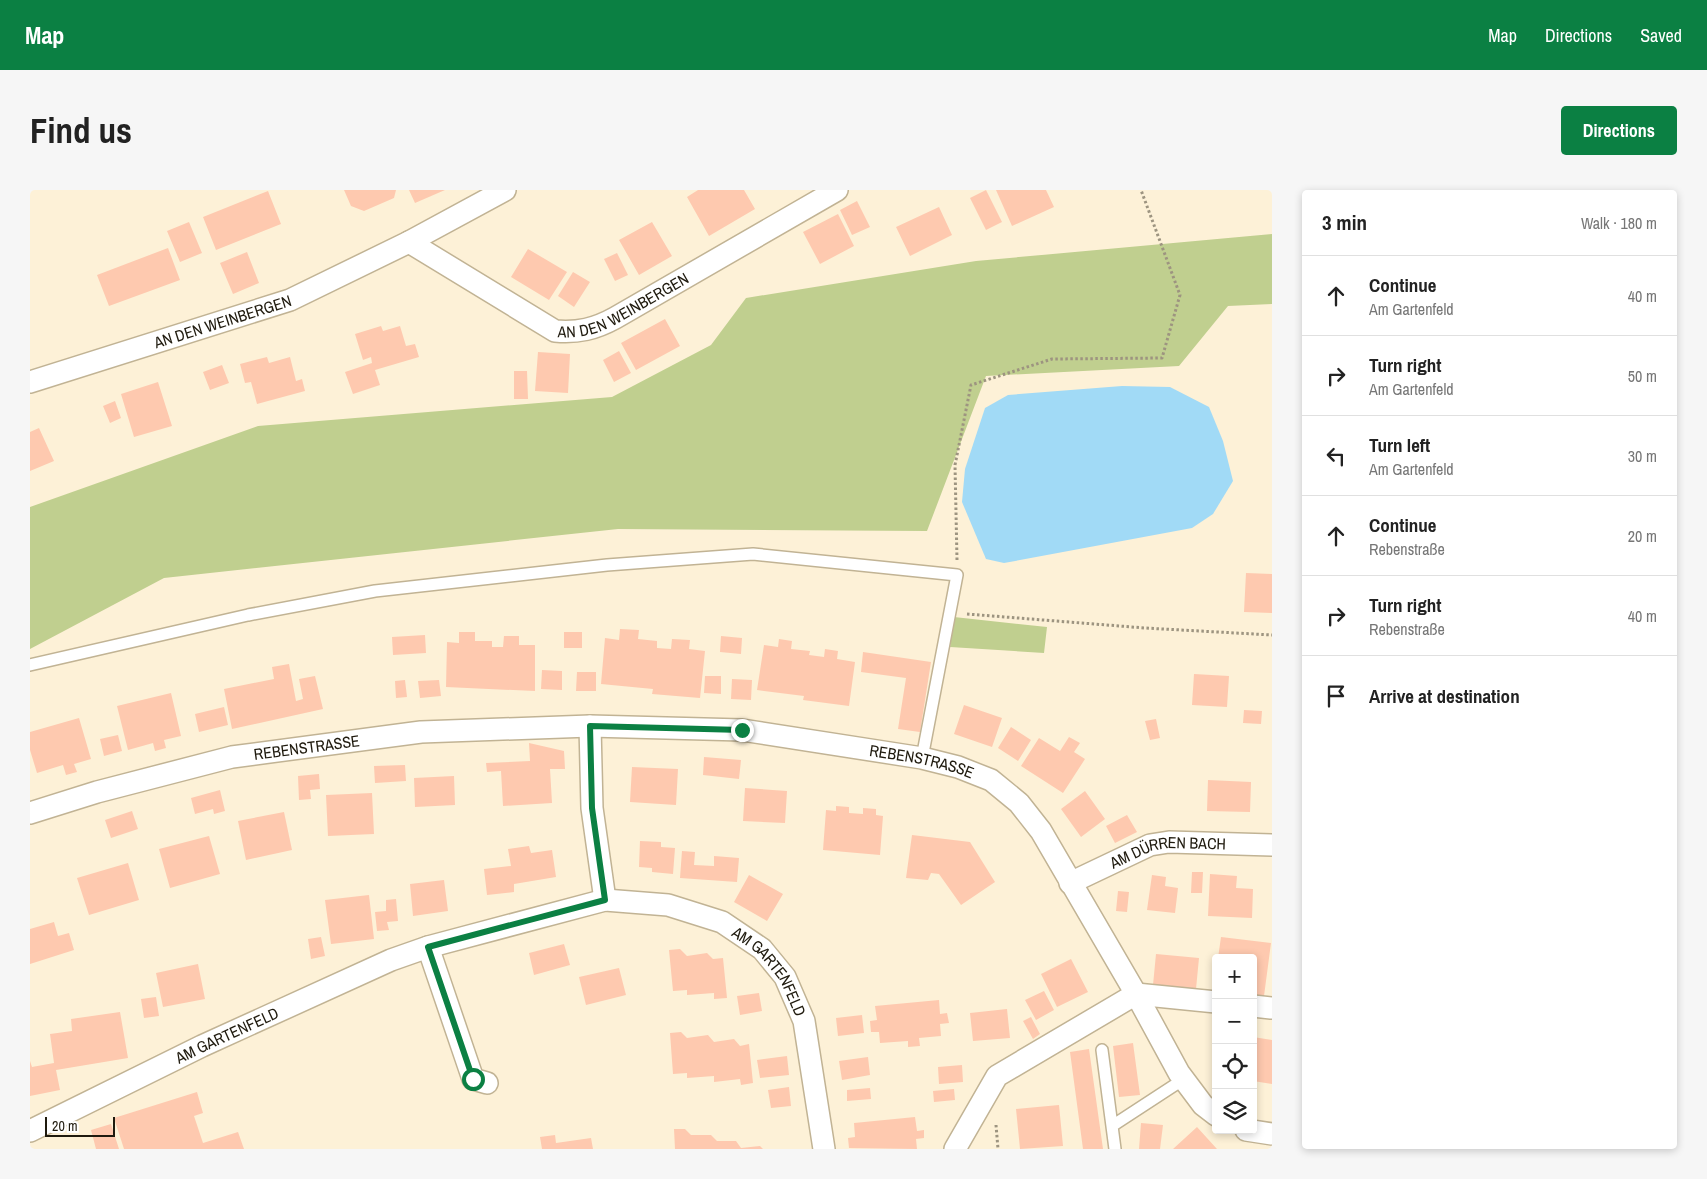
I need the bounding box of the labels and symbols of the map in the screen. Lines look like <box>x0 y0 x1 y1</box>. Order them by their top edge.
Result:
street label: AN DEN WEINBERGEN <box>556 267 693 343</box>
street label: AN DEN WEINBERGEN <box>150 289 294 354</box>
route end <box>731 719 754 742</box>
street label: REBENSTRASSE <box>252 729 361 765</box>
street label: REBENSTRASSE <box>868 739 977 783</box>
street label: AM DÜRREN BACH <box>1105 831 1226 874</box>
street label: AM GARTENFELD <box>727 920 812 1020</box>
street label: AM GARTENFELD <box>171 1002 282 1069</box>
route start <box>462 1068 485 1091</box>
scale bar <box>45 1114 115 1137</box>

